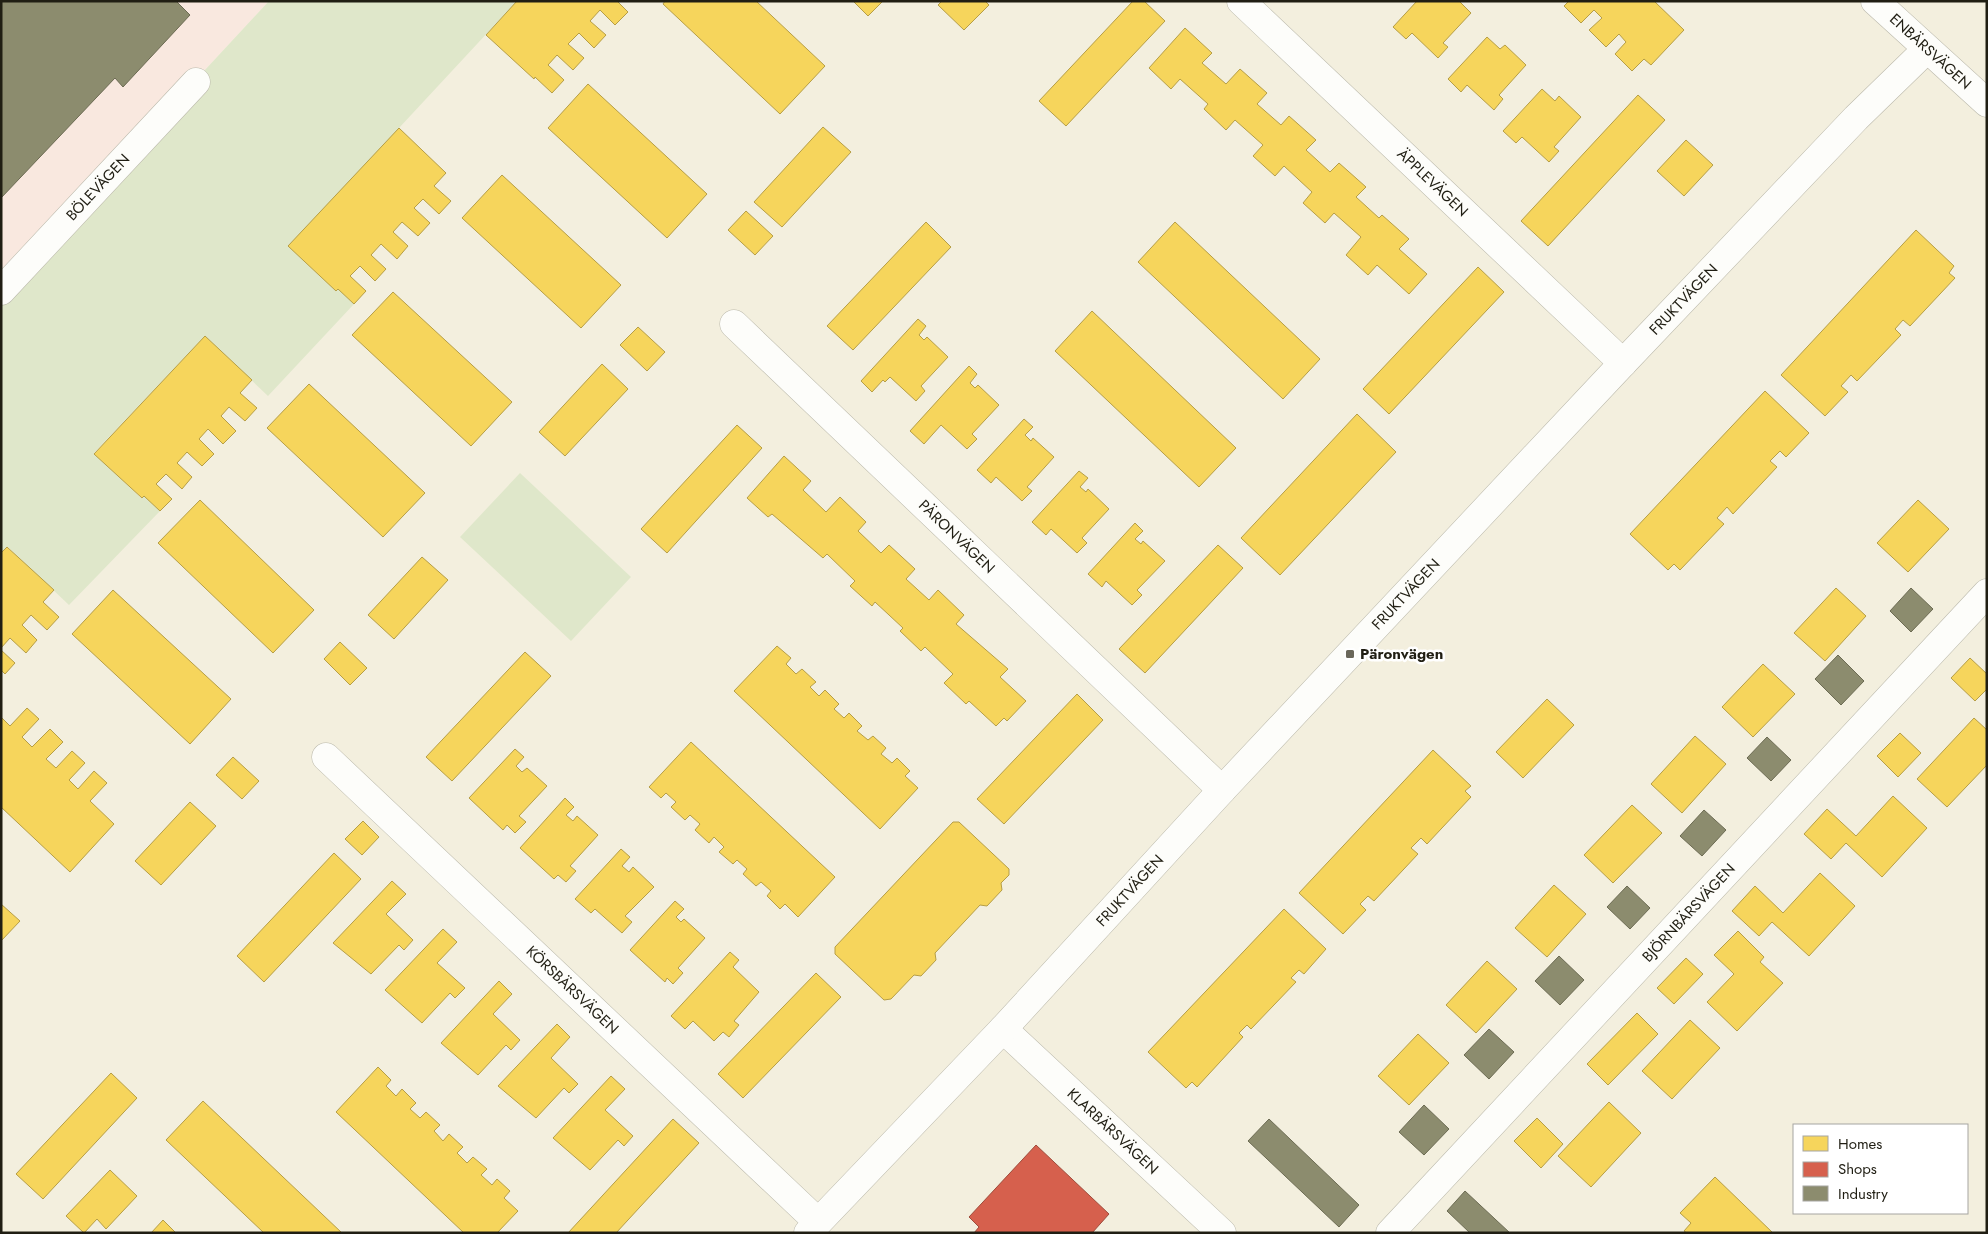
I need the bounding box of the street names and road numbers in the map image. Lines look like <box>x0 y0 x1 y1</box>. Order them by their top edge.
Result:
street label: ENBÄRSVÄGEN <box>1885 8 1976 95</box>
street label: ÄPPLEVÄGEN <box>1392 143 1473 222</box>
street label: BÖLEVÄGEN <box>61 149 135 226</box>
street label: FRUKTVÄGEN <box>1644 259 1723 340</box>
street label: PÄRONVÄGEN <box>914 495 1000 579</box>
street label: FRUKTVÄGEN <box>1367 553 1445 635</box>
street label: FRUKTVÄGEN <box>1091 850 1169 932</box>
street label: BJÖRNBÄRSVÄGEN <box>1637 858 1740 967</box>
street label: KÖRSBÄRSVÄGEN <box>521 941 624 1039</box>
street label: KLARBÄRSVÄGEN <box>1062 1083 1163 1180</box>

